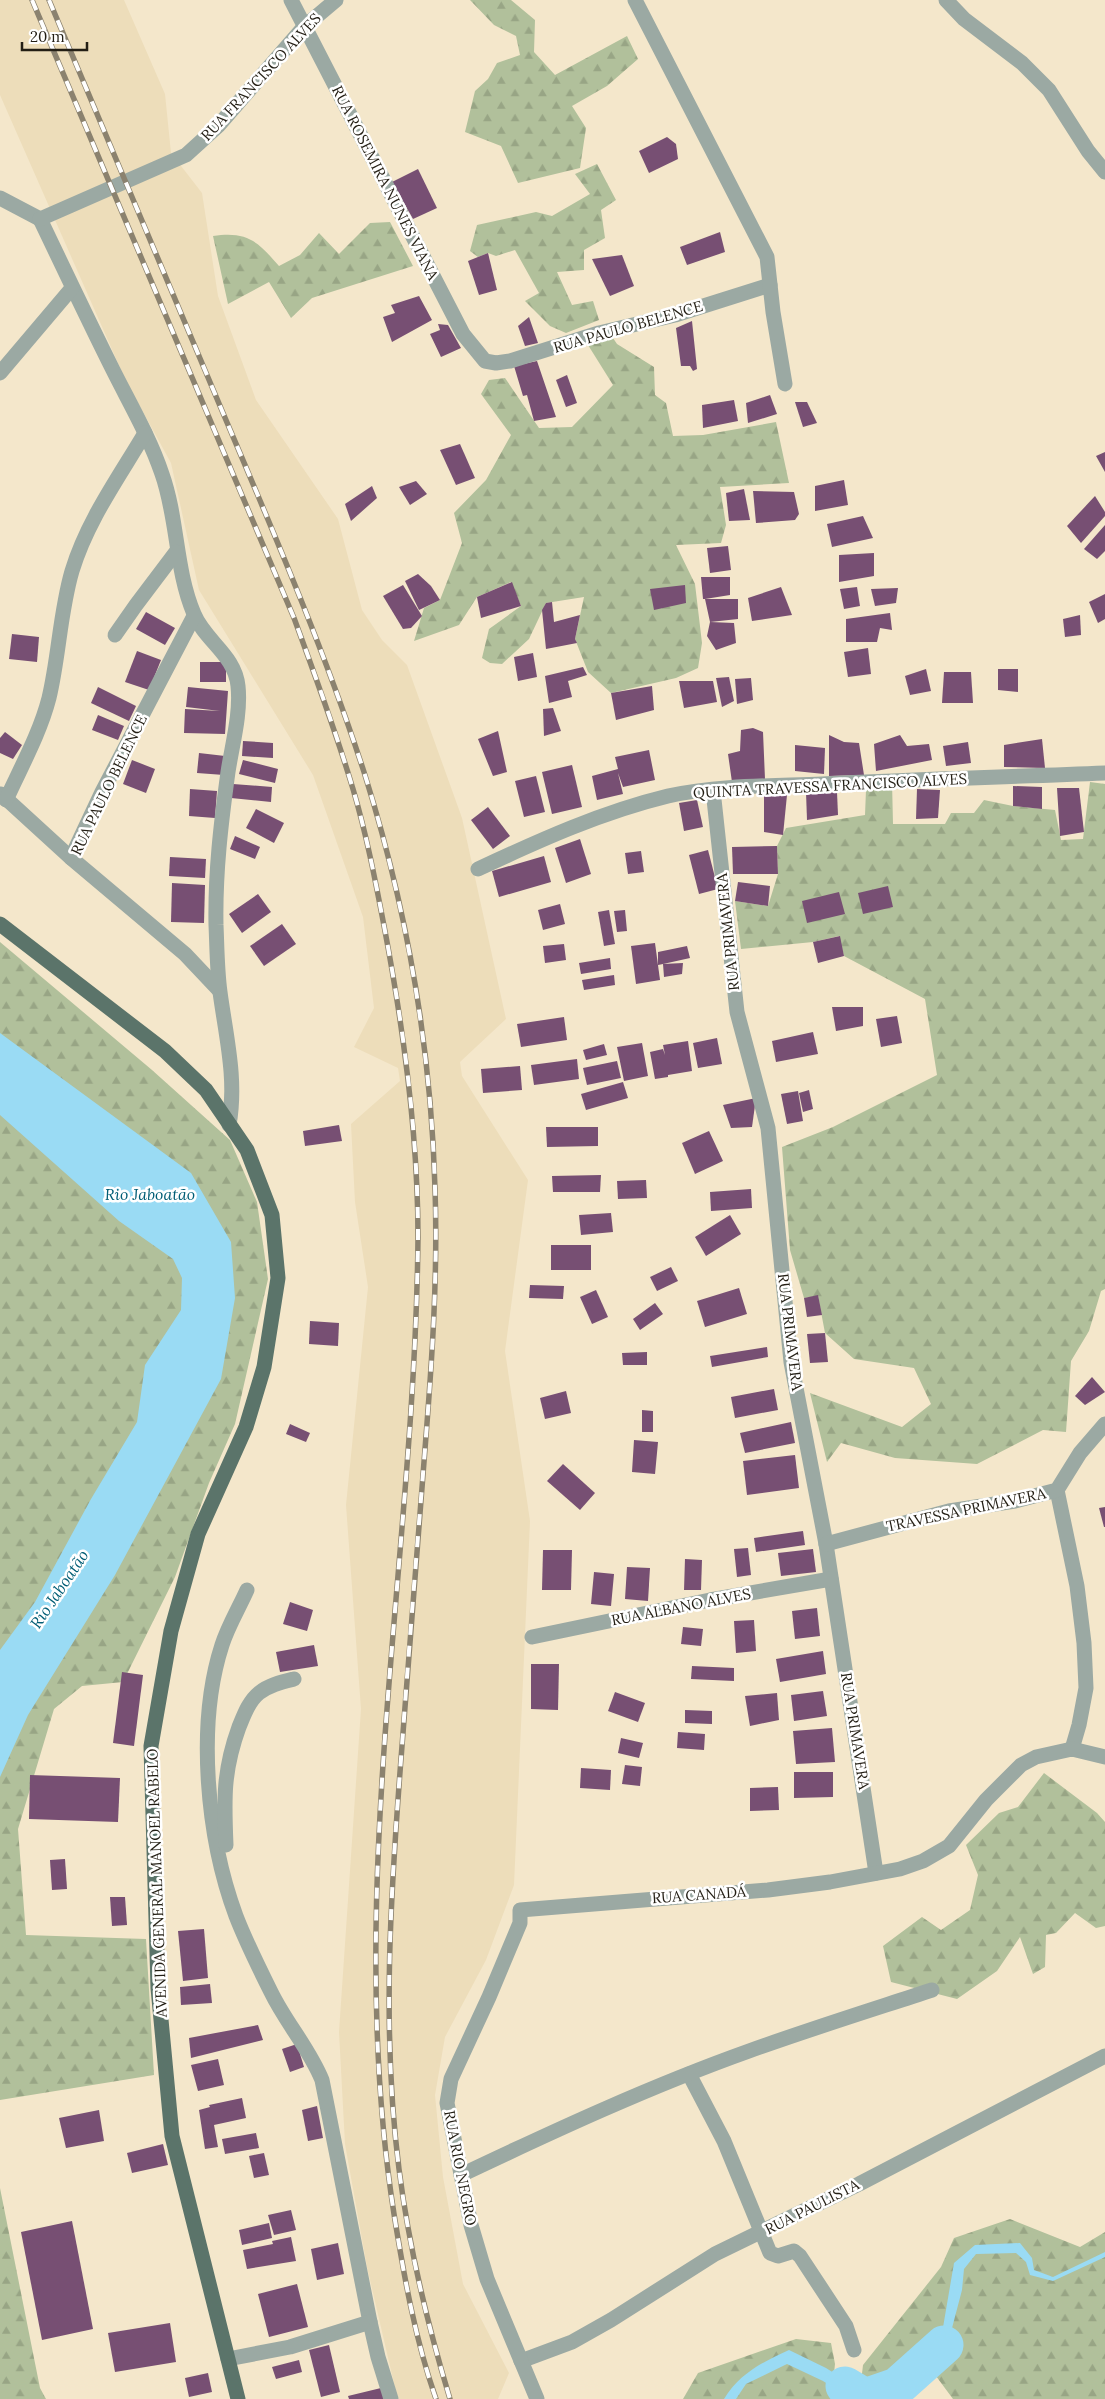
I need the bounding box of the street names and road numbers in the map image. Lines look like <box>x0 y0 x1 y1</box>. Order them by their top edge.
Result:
street label: RUA FRANCISCO ALVES <box>197 9 325 144</box>
street label: RUA ROSEMIRA NUNES VIANA <box>328 82 443 284</box>
street label: RUA PAULO BELENCE <box>551 296 705 357</box>
street label: RUA PAULO BELENCE <box>66 711 151 858</box>
street label: QUINTA TRAVESSA FRANCISCO ALVES <box>693 769 967 802</box>
street label: RUA PRIMAVERA <box>712 872 743 992</box>
street label: RUA PRIMAVERA <box>774 1272 807 1392</box>
street label: TRAVESSA PRIMAVERA <box>884 1483 1048 1536</box>
street label: RUA ALBANO ALVES <box>610 1584 752 1629</box>
street label: RUA PRIMAVERA <box>837 1671 874 1791</box>
street label: AVENIDA GENERAL MANOEL RABELO <box>142 1748 171 2019</box>
street label: RUA CANADÁ <box>651 1882 747 1907</box>
street label: RUA RIO NEGRO <box>440 2109 481 2227</box>
street label: RUA PAULISTA <box>761 2174 863 2238</box>

